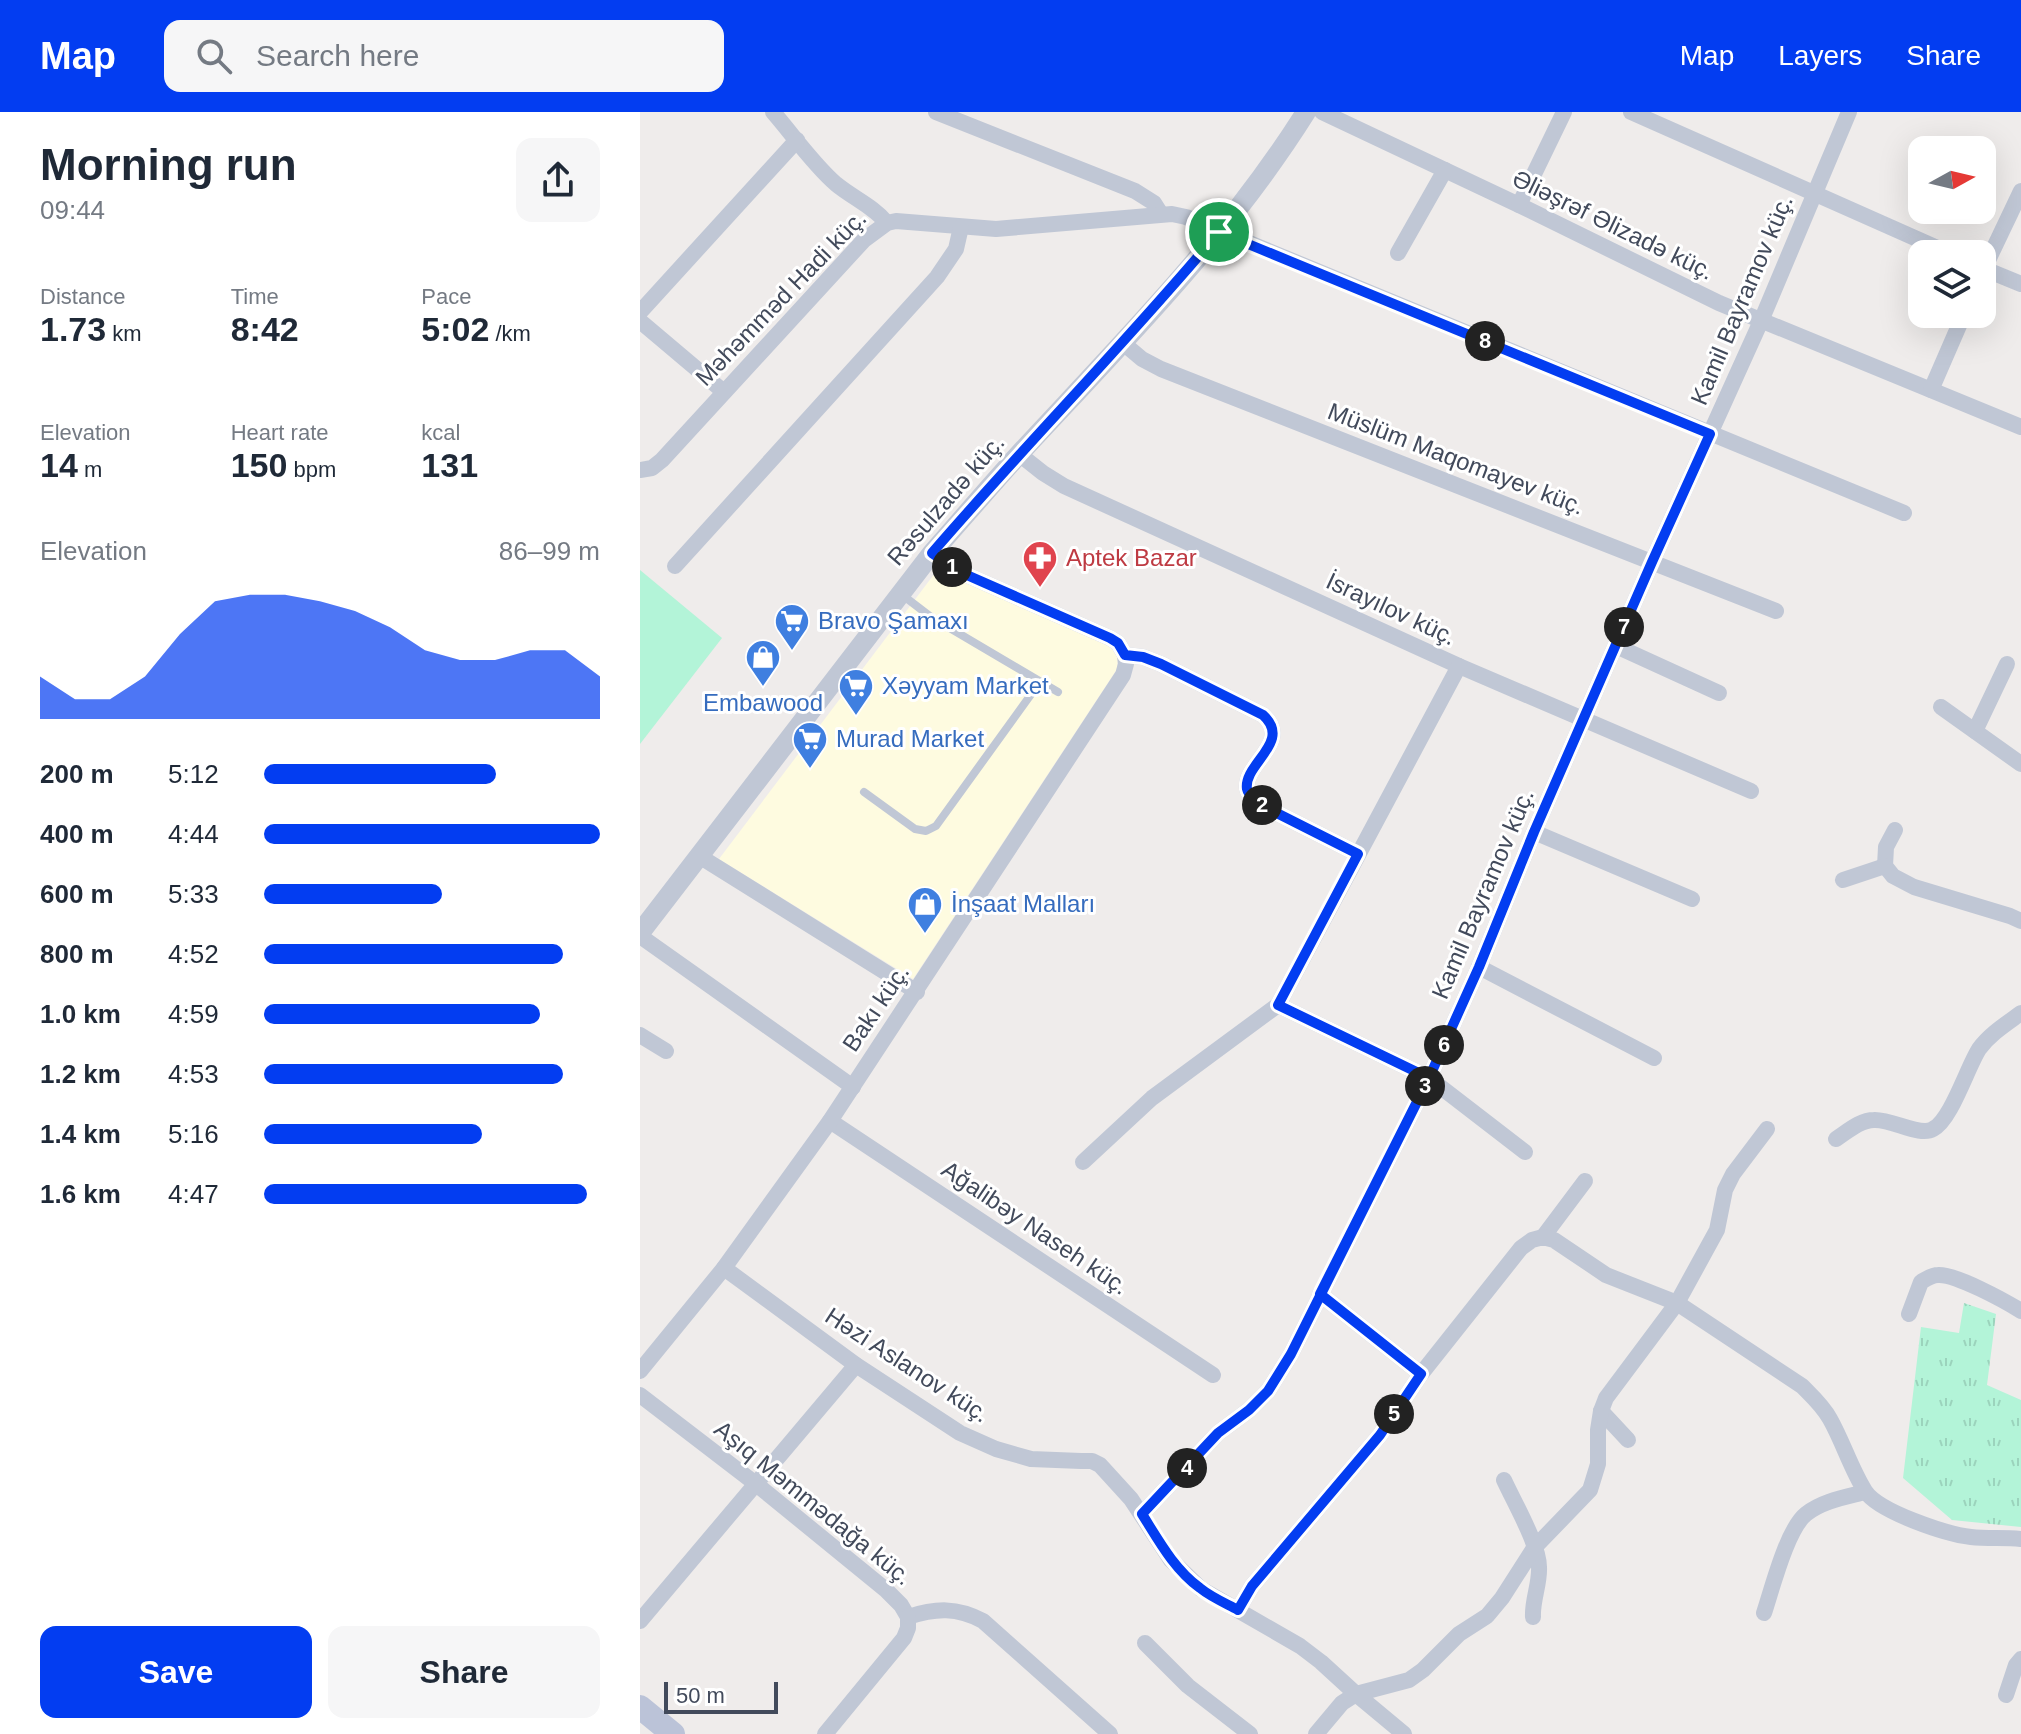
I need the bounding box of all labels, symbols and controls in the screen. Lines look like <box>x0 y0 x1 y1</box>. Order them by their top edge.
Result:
search box <box>164 20 724 92</box>
icon: search <box>192 34 236 78</box>
text: Map <box>40 35 116 77</box>
text: Search here <box>256 39 419 72</box>
text: Map <box>1680 40 1734 71</box>
text: Layers <box>1778 40 1862 71</box>
text: Share <box>1906 40 1981 71</box>
north arrow <box>1908 136 1996 224</box>
map controls <box>1908 136 1996 328</box>
button: share <box>516 138 600 222</box>
text: Morning run <box>40 140 297 189</box>
street label: Əliəşrəf Əlizadə küç. <box>1508 164 1718 285</box>
street label: Kamil Bayramov küç. <box>1685 191 1798 409</box>
text: 09:44 <box>40 195 105 225</box>
pin <box>1185 198 1253 266</box>
street label: Məhəmməd Hadi küç. <box>690 204 871 391</box>
icon: arrive <box>1197 210 1241 254</box>
button: layers <box>1908 240 1996 328</box>
text: Distance <box>40 284 126 309</box>
text: Time <box>231 284 279 309</box>
text: Pace <box>421 284 471 309</box>
text: 1.73 <box>40 310 106 348</box>
text: 8:42 <box>231 310 299 348</box>
text: 5:02 <box>421 310 489 348</box>
text: km <box>106 321 142 346</box>
text: /km <box>489 321 531 346</box>
pin: 8 <box>1465 321 1505 361</box>
text: 8 <box>1479 328 1491 353</box>
street label: Müslüm Maqomayev küç. <box>1324 397 1588 520</box>
text: Elevation <box>40 420 131 445</box>
text: Heart rate <box>231 420 328 445</box>
text: kcal <box>421 420 460 445</box>
street label: Rəsulzadə küç. <box>882 429 1010 570</box>
text: 14 <box>40 446 78 484</box>
text: 150 <box>231 446 287 484</box>
text: 131 <box>421 446 478 484</box>
text: m <box>78 457 102 482</box>
text: bpm <box>287 457 336 482</box>
text: Elevation <box>40 536 147 566</box>
text: 86–99 m <box>499 536 600 566</box>
pharmacy icon: Aptek Bazar <box>1021 539 1059 589</box>
place label: Aptek Bazar <box>1066 544 1197 571</box>
pin: 1 <box>932 547 972 587</box>
text: 1 <box>946 554 958 579</box>
street label: İsrayılov küç. <box>1322 567 1460 650</box>
supermarket icon: Bravo Şamaxı <box>773 602 811 652</box>
place label: Bravo Şamaxı <box>818 607 969 634</box>
pin: 7 <box>1604 607 1644 647</box>
text: 7 <box>1618 614 1630 639</box>
shop icon: Embawood <box>744 638 782 688</box>
supermarket icon: Xəyyam Market <box>837 667 875 717</box>
place label: Xəyyam Market <box>882 672 1049 699</box>
place label: Embawood <box>703 689 823 716</box>
supermarket icon: Murad Market <box>791 720 829 770</box>
place label: Murad Market <box>836 725 984 752</box>
text: 200 m <box>40 759 114 789</box>
text: 5:12 <box>168 759 219 789</box>
pin: 2 <box>1242 785 1282 825</box>
street label: Kamil Bayramov küç. <box>1426 785 1539 1003</box>
text: 2 <box>1256 792 1268 817</box>
text: 400 m <box>40 819 114 849</box>
text: 4:44 <box>168 819 219 849</box>
text: 600 m <box>40 879 114 909</box>
text: 5:33 <box>168 879 219 909</box>
shop icon: İnşaat Malları <box>906 885 944 935</box>
place label: İnşaat Malları <box>951 890 1095 917</box>
text: 800 m <box>40 939 114 969</box>
text: 4:52 <box>168 939 219 969</box>
street label: Bakı küç. <box>837 959 914 1056</box>
text: 1.0 km <box>40 999 121 1029</box>
text: 4:59 <box>168 999 219 1029</box>
pin: 6 <box>1424 1025 1464 1065</box>
text: 6 <box>1438 1032 1450 1057</box>
text: 1.2 km <box>40 1059 121 1089</box>
text: 4:53 <box>168 1059 219 1089</box>
pin: 3 <box>1405 1066 1445 1106</box>
text: 3 <box>1419 1073 1431 1098</box>
text: 1.4 km <box>40 1119 121 1149</box>
text: 5:16 <box>168 1119 219 1149</box>
street label: Ağalibəy Naseh küç. <box>937 1155 1134 1300</box>
text: 1.6 km <box>40 1179 121 1209</box>
text: 4:47 <box>168 1179 219 1209</box>
street label: Həzi Aslanov küç. <box>820 1302 994 1427</box>
pin: 5 <box>1374 1394 1414 1434</box>
text: 5 <box>1388 1401 1400 1426</box>
street label: Aşıq Məmmədağa küç. <box>709 1415 917 1590</box>
pin: 4 <box>1167 1448 1207 1488</box>
text: 4 <box>1181 1455 1193 1480</box>
button: Save <box>40 1626 312 1718</box>
button: Share <box>328 1626 600 1718</box>
scale bar <box>664 1678 778 1714</box>
text: 50 m <box>676 1683 725 1708</box>

